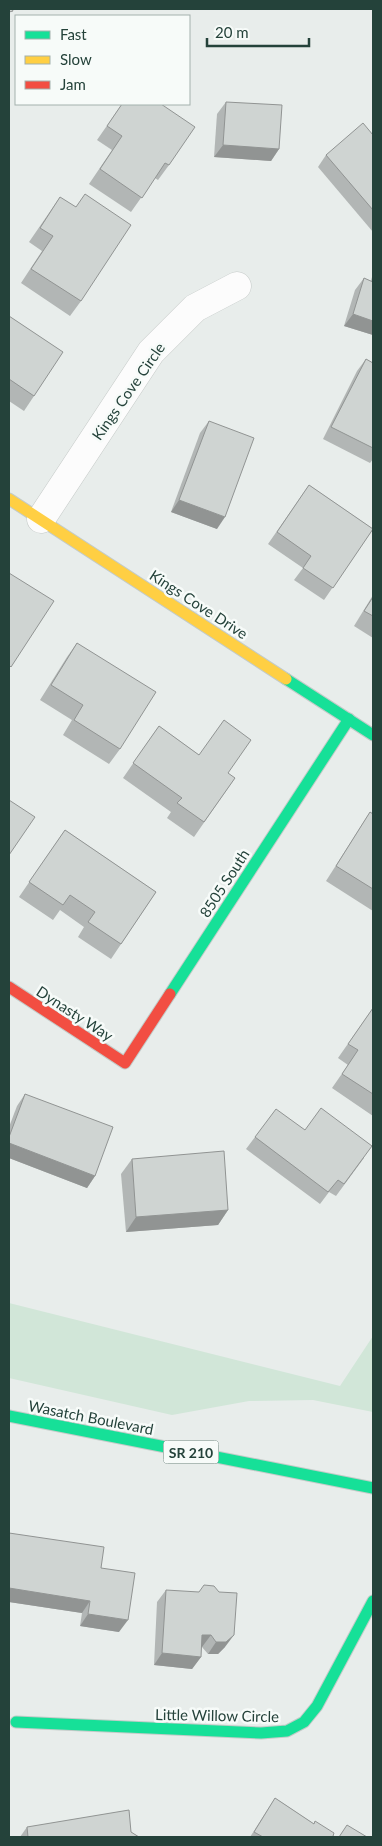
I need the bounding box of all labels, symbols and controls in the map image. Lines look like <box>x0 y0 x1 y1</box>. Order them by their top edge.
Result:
legend <box>15 15 190 105</box>
scale bar <box>207 15 310 47</box>
text: 20 m <box>215 23 249 41</box>
text: Fast <box>60 25 87 43</box>
text: Slow <box>60 50 92 68</box>
text: Jam <box>60 75 86 93</box>
street label: Kings Cove Circle <box>88 339 168 443</box>
street label: Kings Cove Drive <box>147 566 251 642</box>
street label: 8505 South <box>195 846 253 920</box>
street label: Dynasty Way <box>33 982 117 1045</box>
street label: Wasatch Boulevard <box>27 1396 155 1438</box>
road number: SR 210 <box>164 1440 218 1464</box>
street label: Little Willow Circle <box>155 1705 279 1725</box>

